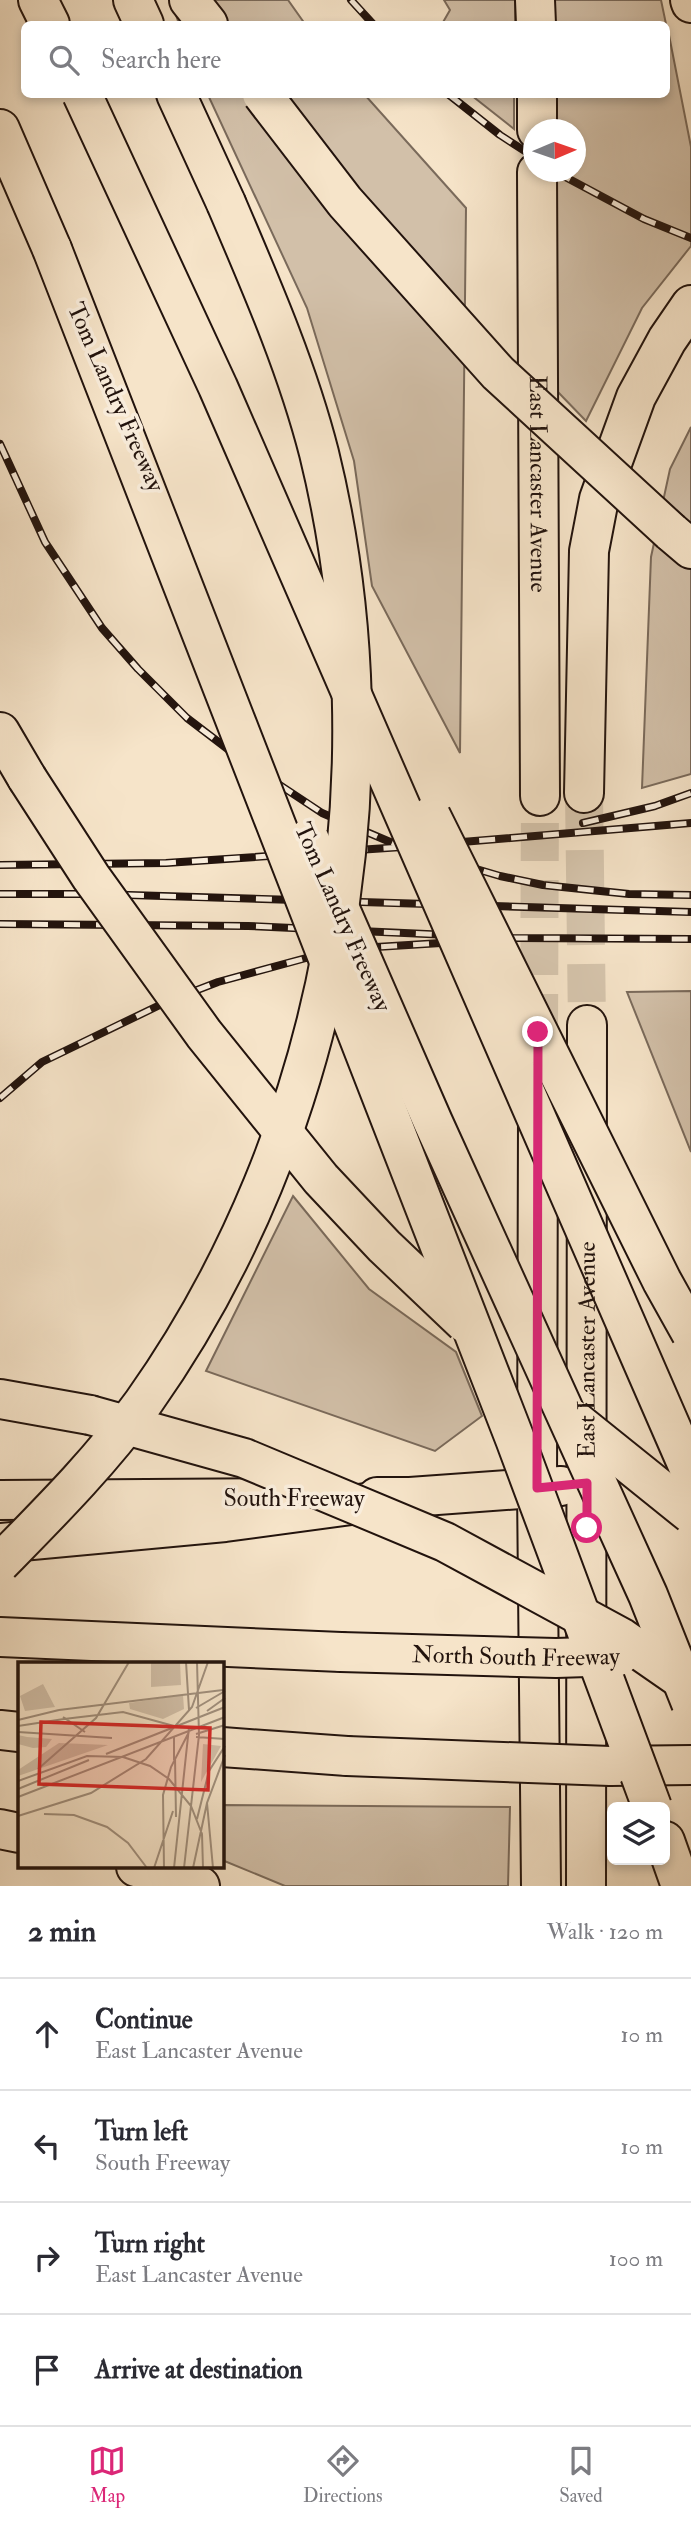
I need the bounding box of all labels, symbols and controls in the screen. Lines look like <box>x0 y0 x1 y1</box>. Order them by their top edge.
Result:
search box <box>21 21 670 98</box>
icon: search <box>45 41 83 79</box>
text: Search here <box>101 44 221 76</box>
north arrow <box>523 119 586 182</box>
street label: Tom Landry Freeway <box>60 298 171 497</box>
street label: East Lancaster Avenue <box>522 375 554 593</box>
street label: Tom Landry Freeway <box>287 818 398 1017</box>
route end <box>522 1016 553 1047</box>
street label: East Lancaster Avenue <box>571 1241 603 1459</box>
street label: South Freeway <box>224 1483 365 1514</box>
route start <box>571 1512 602 1543</box>
street label: North South Freeway <box>412 1639 621 1674</box>
inset map <box>18 1662 224 1868</box>
map controls <box>607 1802 670 1865</box>
button: layers <box>607 1802 670 1865</box>
text: 2 min <box>28 1913 96 1950</box>
text: Walk · 120 m <box>547 1917 663 1946</box>
text: Continue <box>95 2004 193 2036</box>
icon: ahead <box>28 2015 66 2053</box>
text: 10 m <box>620 2020 663 2049</box>
text: East Lancaster Avenue <box>95 2036 303 2065</box>
text: Turn left <box>95 2116 188 2148</box>
icon: left <box>28 2127 66 2165</box>
text: 10 m <box>620 2132 663 2161</box>
text: South Freeway <box>95 2148 230 2177</box>
text: Turn right <box>95 2228 205 2260</box>
icon: right <box>28 2239 66 2277</box>
text: 100 m <box>609 2244 663 2273</box>
text: East Lancaster Avenue <box>95 2260 303 2289</box>
icon: arrive <box>28 2351 66 2389</box>
text: Arrive at destination <box>95 2354 303 2386</box>
tab: Map <box>88 2442 126 2508</box>
tab: Directions <box>303 2442 383 2508</box>
tab: Saved <box>559 2442 603 2508</box>

